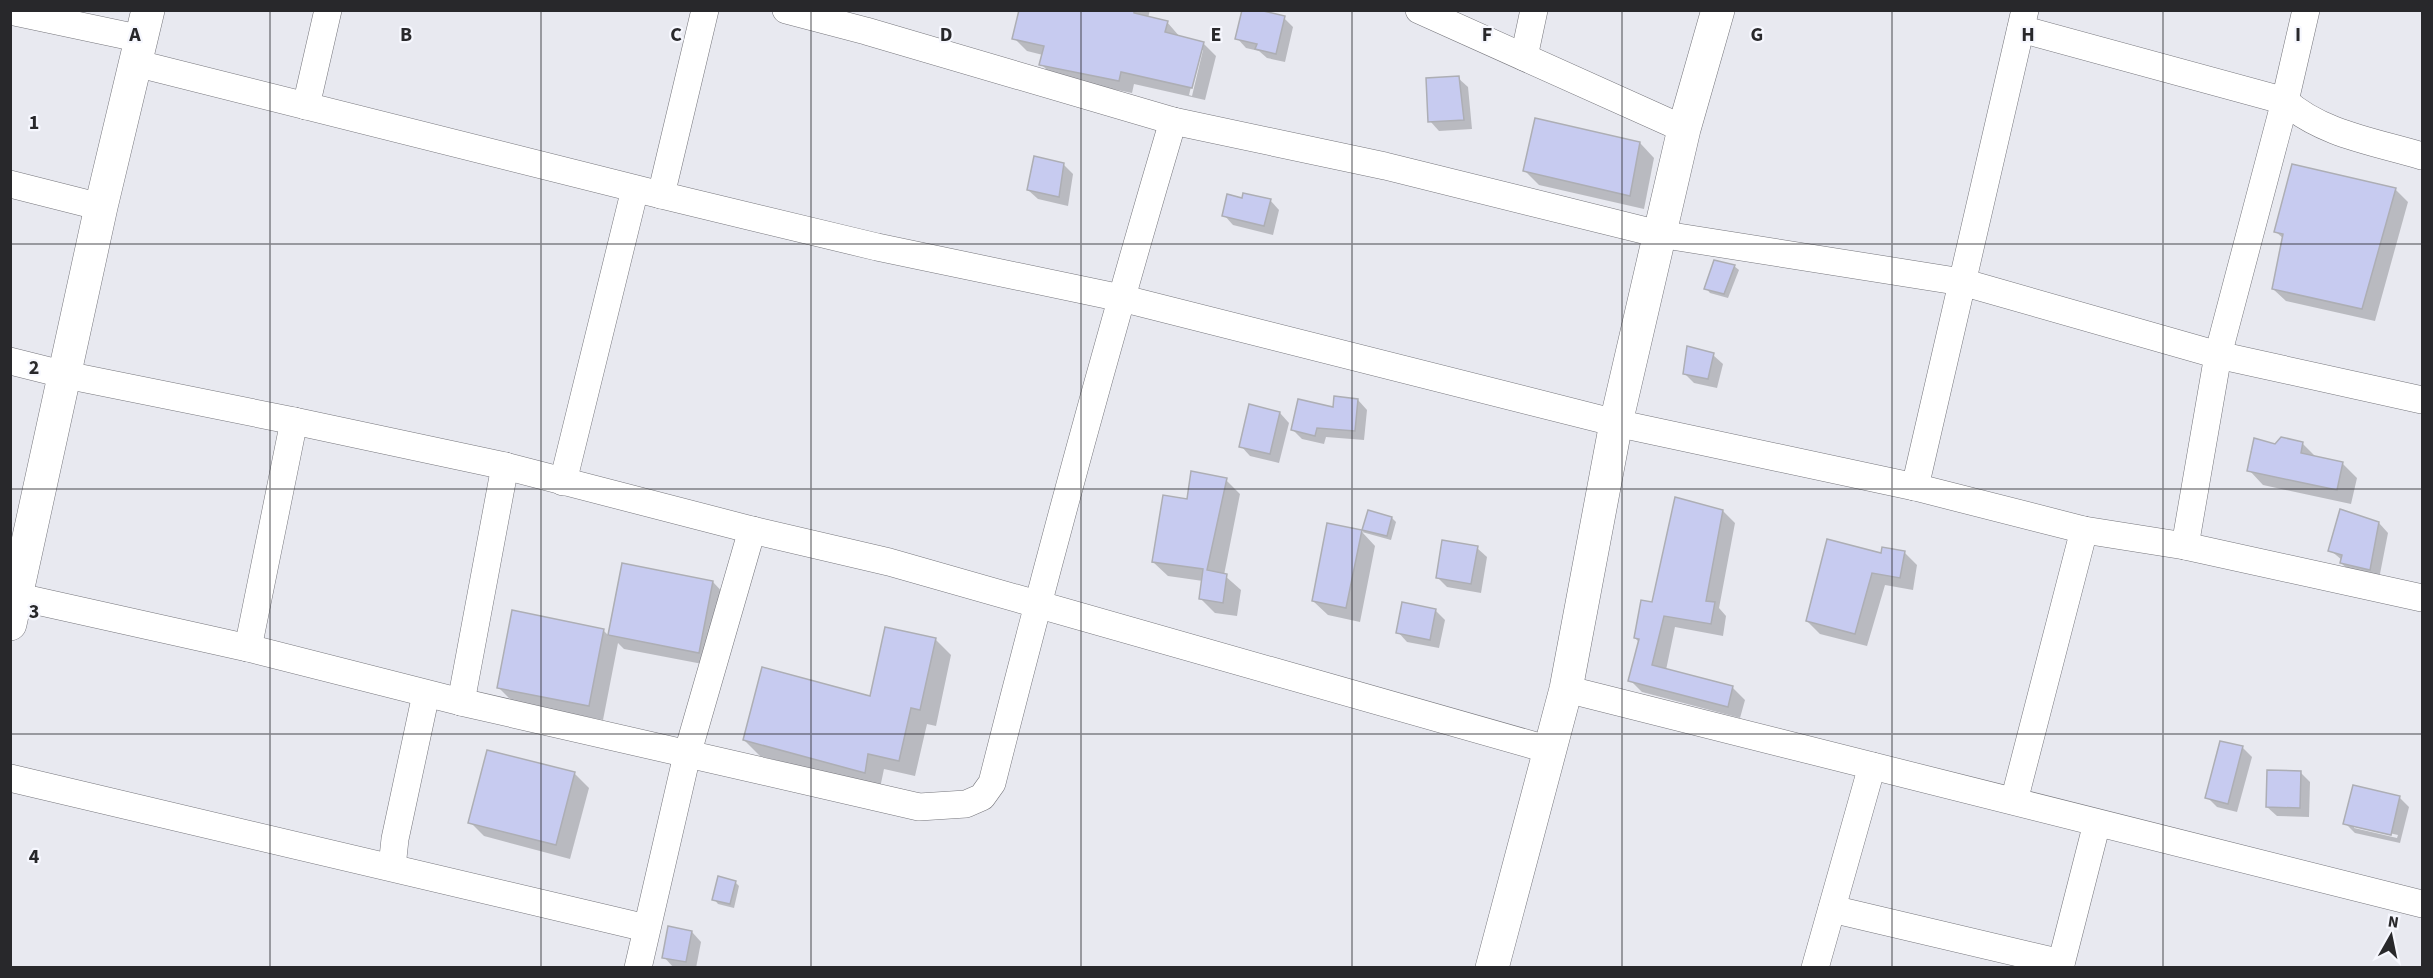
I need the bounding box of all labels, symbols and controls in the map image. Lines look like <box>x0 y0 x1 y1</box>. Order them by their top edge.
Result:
text: A <box>128 21 141 49</box>
text: B <box>400 21 412 49</box>
text: C <box>670 21 682 49</box>
text: D <box>940 21 952 49</box>
text: E <box>1211 21 1221 49</box>
text: F <box>1482 21 1492 49</box>
text: G <box>1751 21 1763 49</box>
text: H <box>2021 21 2035 49</box>
text: I <box>2295 21 2301 49</box>
text: 1 <box>29 109 39 137</box>
text: 2 <box>29 354 39 382</box>
text: 3 <box>29 598 39 626</box>
text: 4 <box>29 843 40 871</box>
north arrow <box>2361 906 2421 966</box>
text: N <box>2386 910 2400 934</box>

